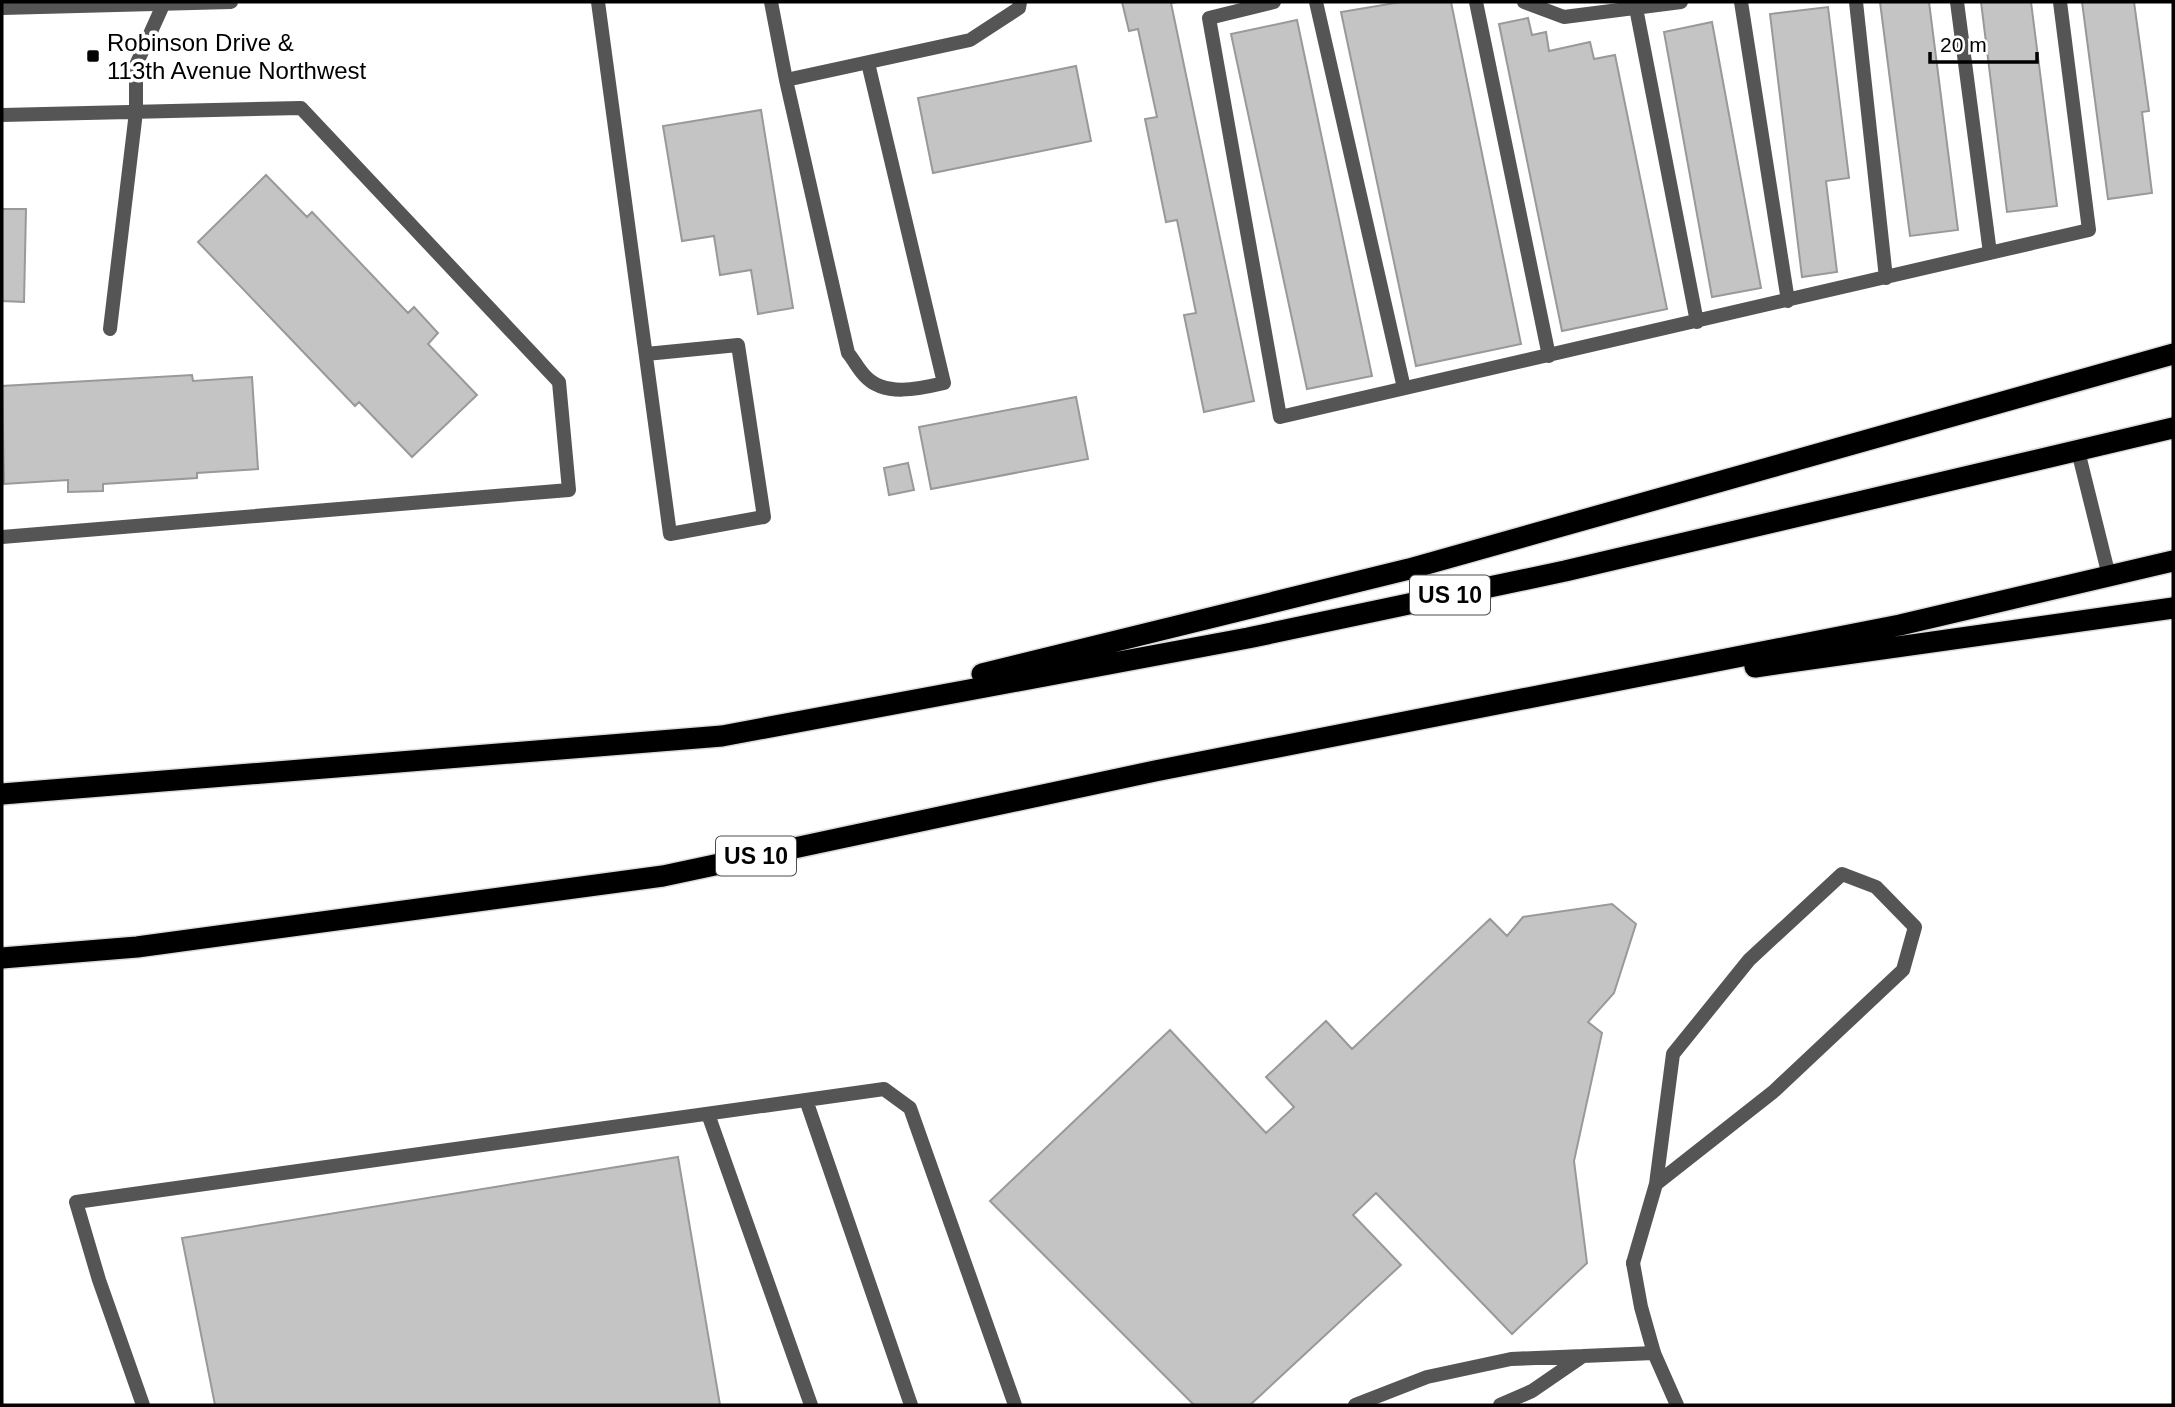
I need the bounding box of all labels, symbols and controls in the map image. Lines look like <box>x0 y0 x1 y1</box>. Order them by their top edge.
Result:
scale bar <box>1930 21 2037 65</box>
place label: Robinson Drive & 113th Avenue Northwest <box>107 29 367 84</box>
text: 20 m <box>1940 33 1987 56</box>
marker: Robinson Drive & 113th Avenue Northwest <box>85 48 101 64</box>
road number: US 10 <box>1410 576 1490 614</box>
road number: US 10 <box>716 836 796 876</box>

